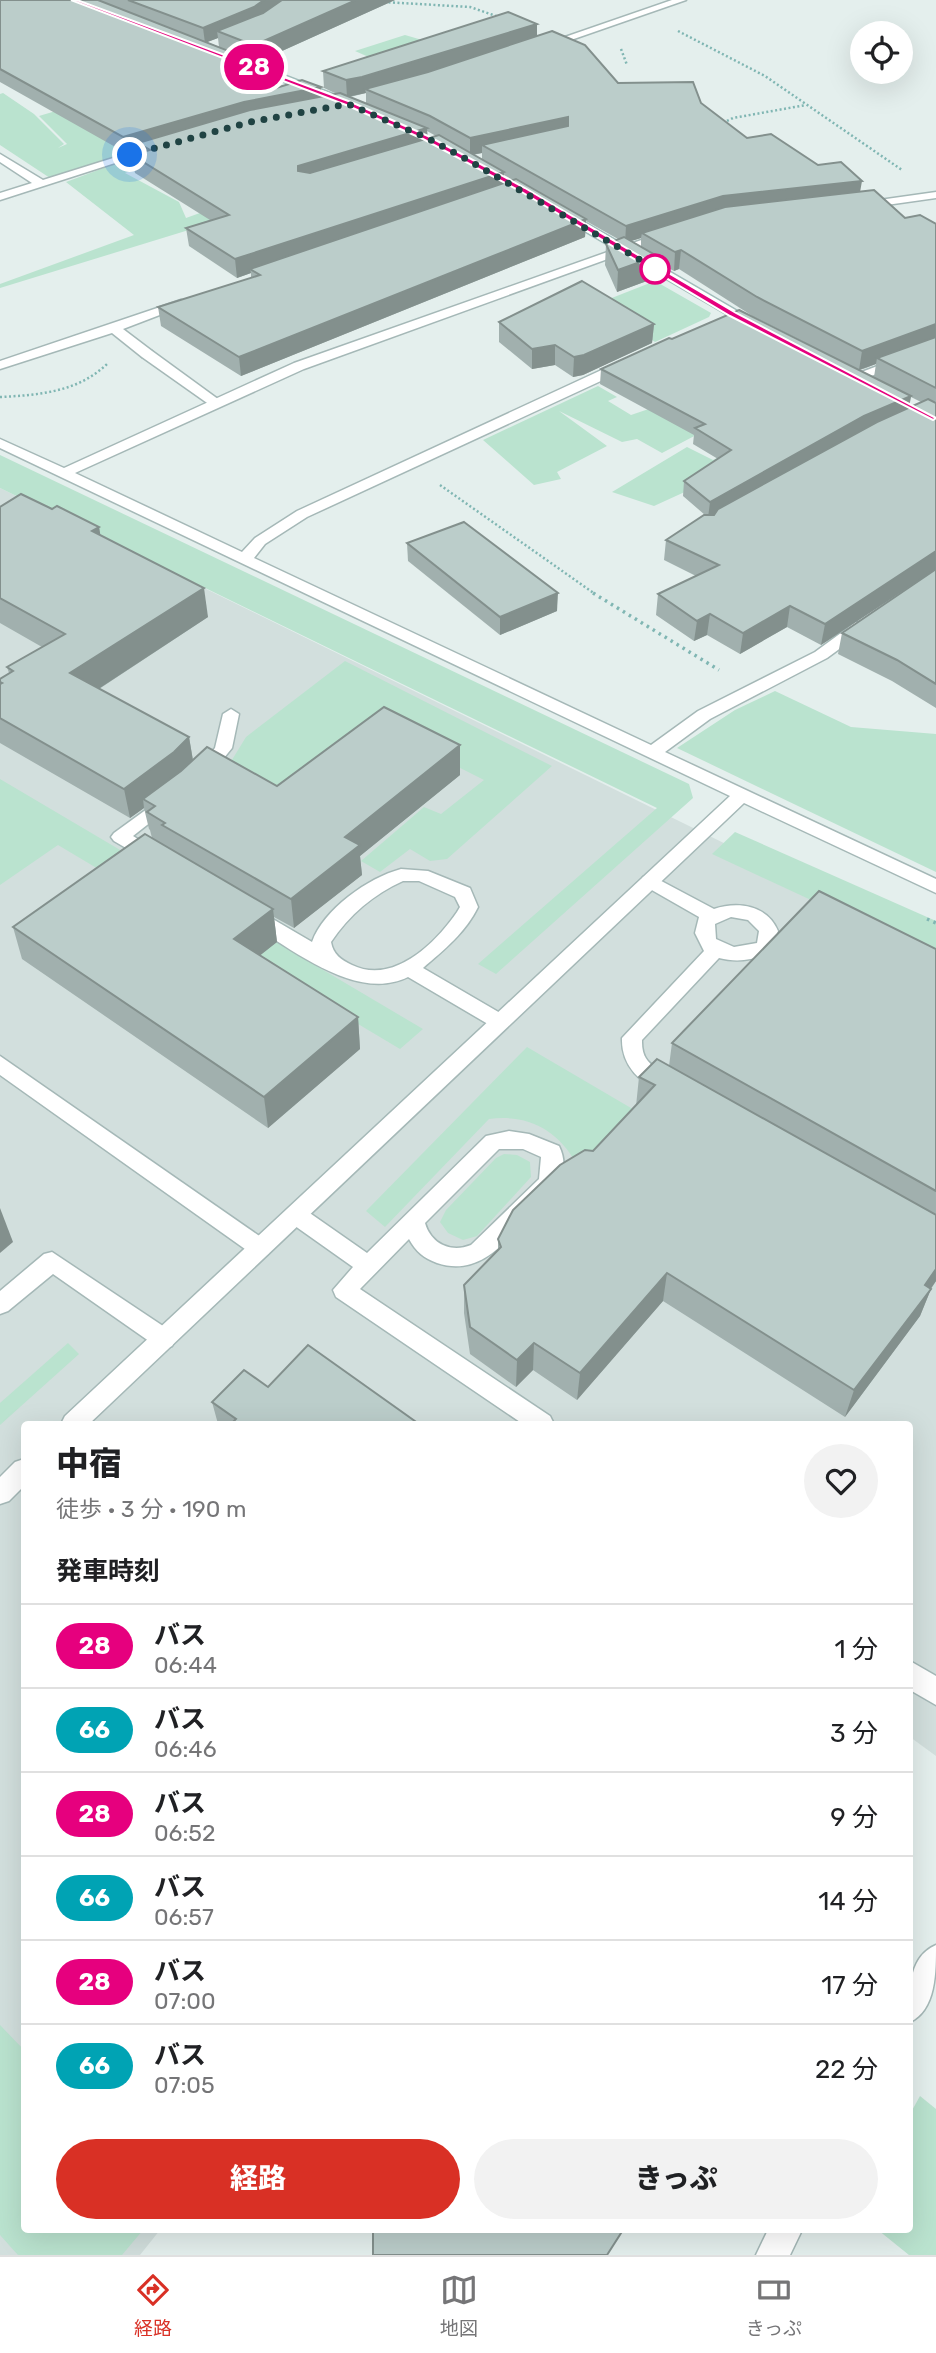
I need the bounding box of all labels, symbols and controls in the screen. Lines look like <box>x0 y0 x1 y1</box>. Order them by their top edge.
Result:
map controls <box>850 21 913 84</box>
button: locate <box>850 21 913 84</box>
line badge: 28 <box>222 44 286 90</box>
text: 28 <box>238 53 270 81</box>
your location <box>112 137 147 172</box>
unlabelled marker <box>640 254 670 284</box>
text: 中宿 <box>56 1444 122 1483</box>
button: heart <box>804 1444 878 1518</box>
text: 徒歩 · 3 分 · 190 m <box>56 1495 246 1523</box>
text: 発車時刻 <box>56 1556 160 1587</box>
text: バス <box>154 1620 206 1651</box>
text: 28 <box>79 1632 110 1660</box>
text: 1 分 <box>835 1634 878 1665</box>
text: 06:44 <box>154 1651 217 1679</box>
text: バス <box>154 1704 206 1735</box>
text: 66 <box>79 1716 110 1744</box>
text: 3 分 <box>830 1718 878 1749</box>
text: 06:46 <box>154 1735 217 1763</box>
text: バス <box>154 1788 206 1819</box>
text: 28 <box>79 1800 110 1828</box>
text: 9 分 <box>830 1802 878 1833</box>
text: 06:52 <box>154 1819 216 1847</box>
text: バス <box>154 1872 206 1903</box>
text: 66 <box>79 1884 110 1912</box>
text: 14 分 <box>818 1886 878 1917</box>
text: 06:57 <box>154 1903 214 1931</box>
text: バス <box>154 1956 206 1987</box>
text: 28 <box>79 1968 110 1996</box>
text: 17 分 <box>821 1970 878 2001</box>
text: 07:00 <box>154 1987 216 2015</box>
text: バス <box>154 2040 206 2071</box>
text: 66 <box>79 2052 110 2080</box>
text: 22 分 <box>815 2054 878 2085</box>
text: 07:05 <box>154 2071 215 2099</box>
button: 経路 <box>56 2139 460 2219</box>
button: きっぷ <box>474 2139 878 2219</box>
tab: 経路 <box>134 2271 172 2340</box>
tab: 地図 <box>440 2271 478 2340</box>
tab: きっぷ <box>746 2271 802 2340</box>

